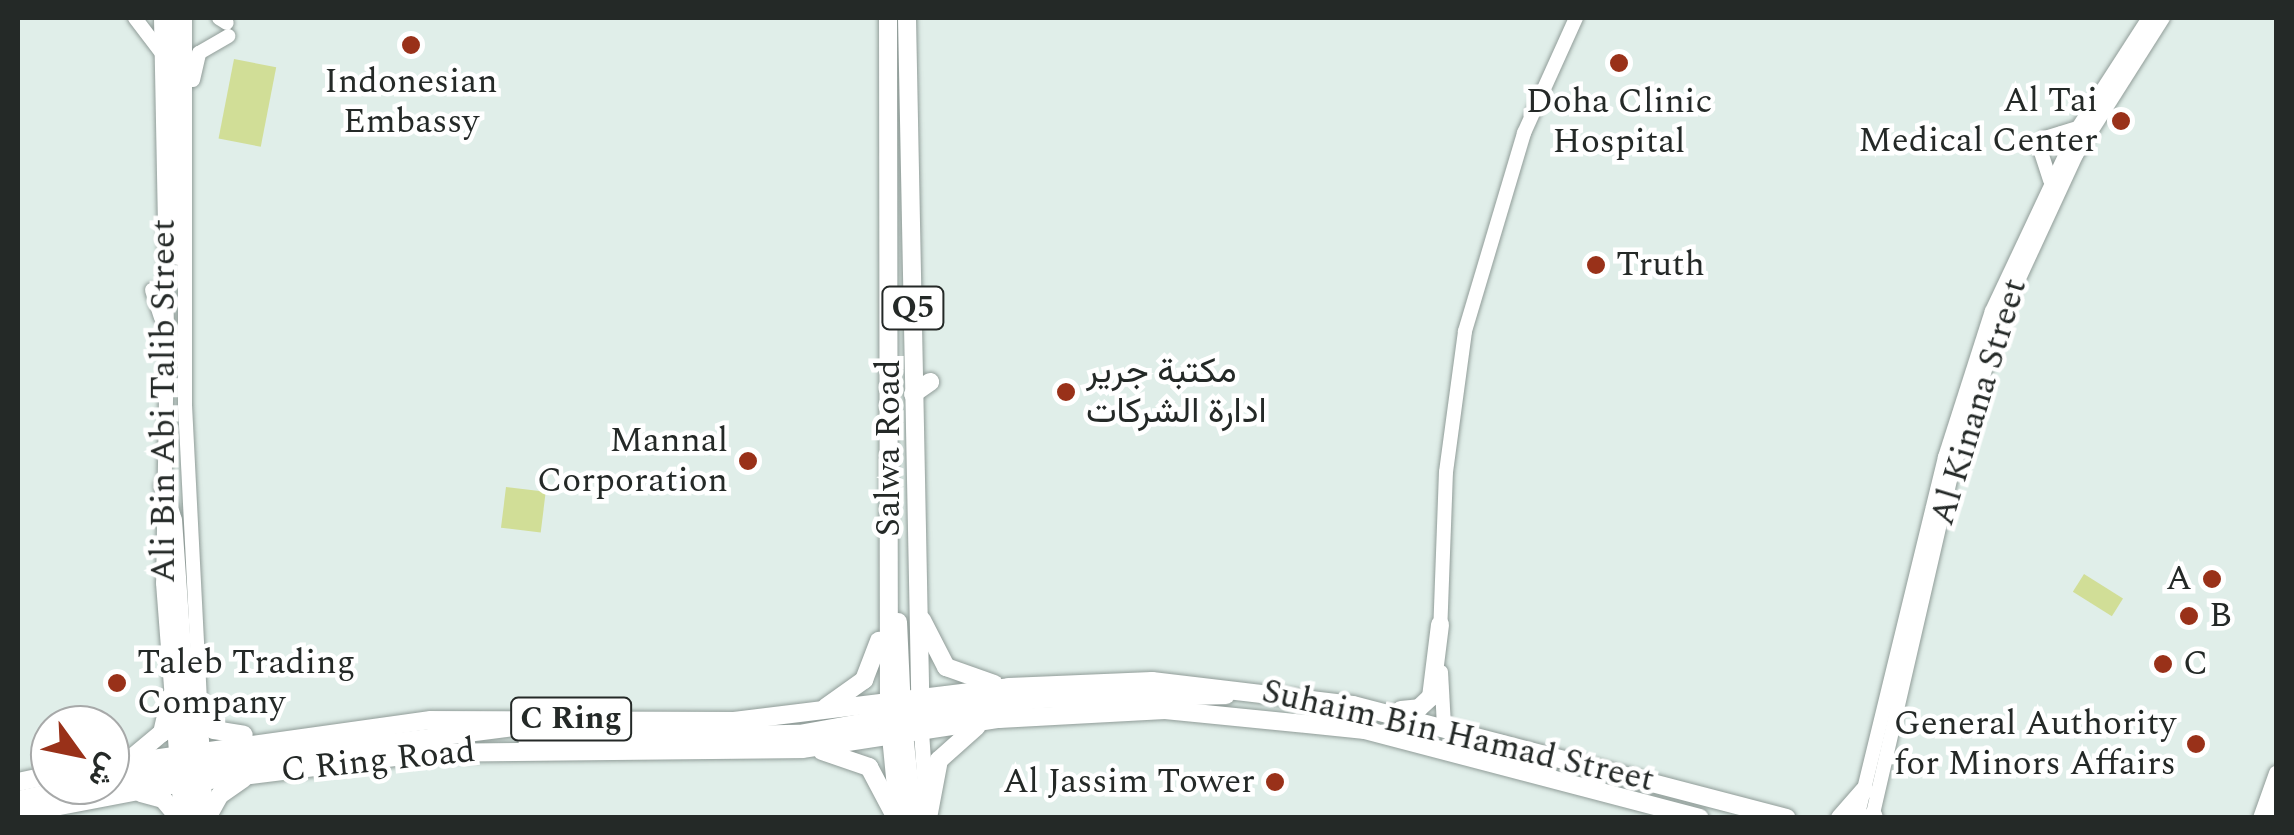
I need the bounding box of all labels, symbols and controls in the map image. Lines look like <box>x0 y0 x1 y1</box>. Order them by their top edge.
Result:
marker: Indonesian Embassy <box>400 34 422 56</box>
marker: Doha Clinic Hospital <box>1606 50 1632 76</box>
place label: Indonesian Embassy <box>324 61 498 143</box>
place label: Al Tai Medical Center <box>1858 80 2098 162</box>
place label: Doha Clinic Hospital <box>1526 81 1712 163</box>
marker: Al Tai Medical Center <box>2108 108 2134 134</box>
street label: Ali Bin Abi Talib Street <box>143 219 185 583</box>
place label: Truth <box>1616 244 1705 286</box>
marker: Truth <box>1585 254 1607 276</box>
street label: Al Kinana Street <box>1922 273 2036 531</box>
road number: Q5 <box>880 281 946 335</box>
place label: مكتبة جرير ادارة الشركات <box>1086 351 1267 433</box>
street label: Salwa Road <box>868 359 910 537</box>
marker: مكتبة جرير ادارة الشركات <box>1055 381 1077 403</box>
place label: Mannal Corporation <box>537 420 728 502</box>
marker: Mannal Corporation <box>737 450 759 472</box>
place label: A <box>2166 558 2192 600</box>
marker: A <box>2201 568 2223 590</box>
place label: B <box>2209 595 2232 637</box>
marker: B <box>2178 605 2200 627</box>
place label: Taleb Trading Company <box>137 642 355 724</box>
place label: C <box>2183 643 2208 685</box>
marker: C <box>2152 653 2174 675</box>
street label: Suhaim Bin Hamad Street <box>1258 670 1658 802</box>
marker: Taleb Trading Company <box>106 672 128 694</box>
road number: C Ring <box>508 692 634 746</box>
place label: General Authority for Minors Affairs <box>1894 703 2176 785</box>
north arrow <box>30 705 130 805</box>
street label: C Ring Road <box>279 730 477 792</box>
marker: General Authority for Minors Affairs <box>2185 733 2207 755</box>
text: ش <box>77 745 131 796</box>
place label: Al Jassim Tower <box>1003 761 1255 803</box>
marker: Al Jassim Tower <box>1264 771 1286 793</box>

